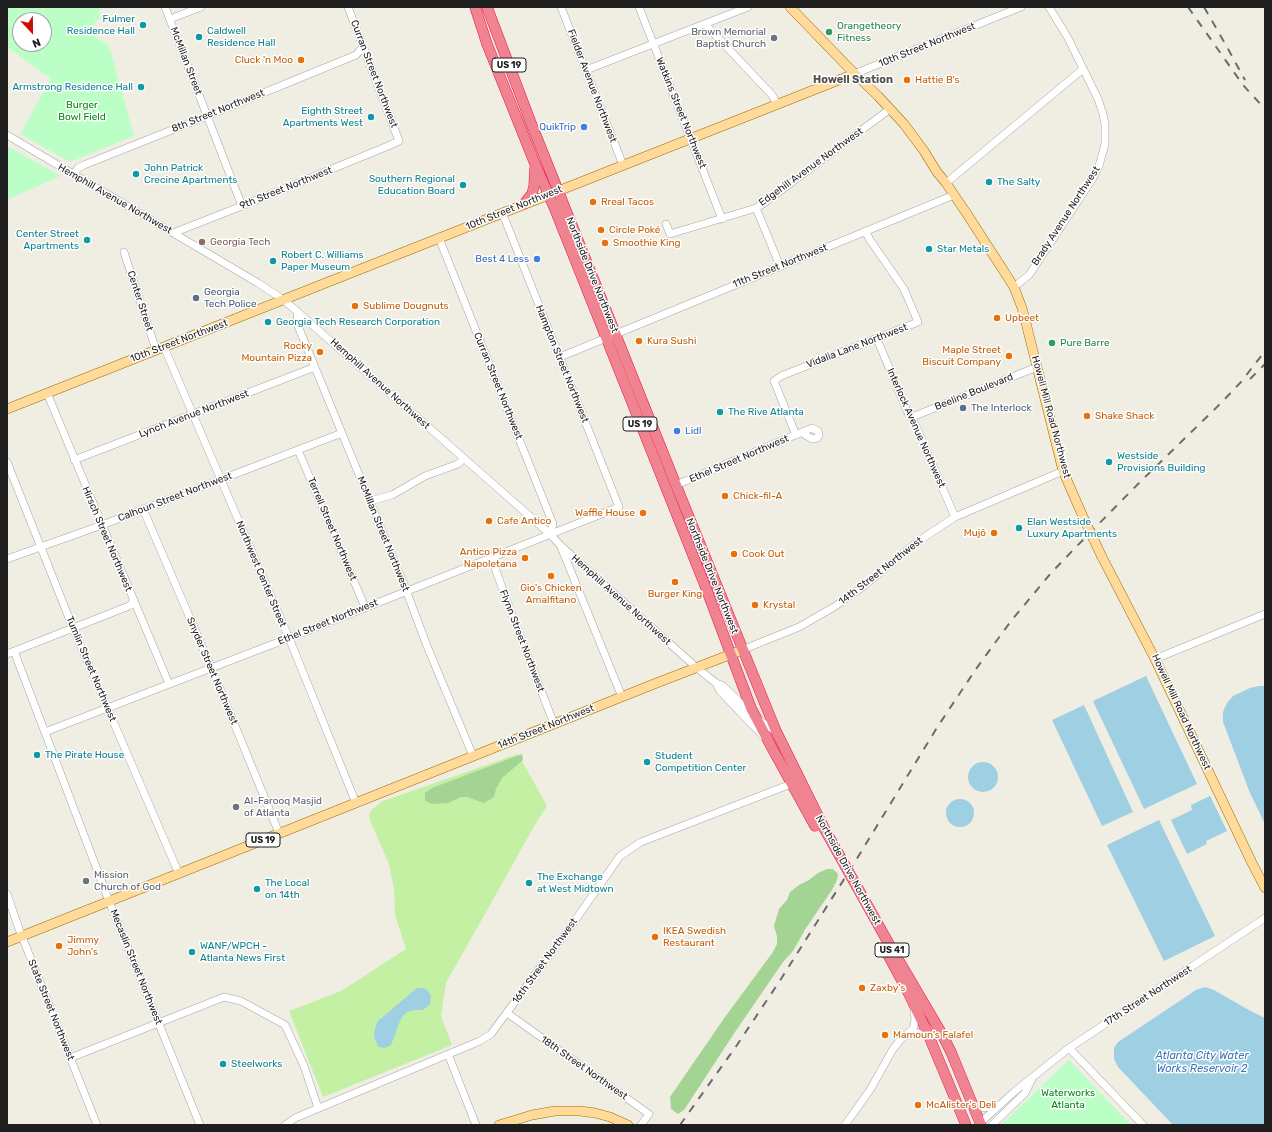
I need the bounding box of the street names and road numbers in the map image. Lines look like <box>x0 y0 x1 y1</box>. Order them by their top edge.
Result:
street label: Curran Street Northwest <box>348 18 400 130</box>
street label: 10th Street Northwest <box>877 20 977 70</box>
street label: McMillan Street <box>168 25 204 97</box>
street label: Fielder Avenue Northwest <box>565 28 619 144</box>
street label: Watkins Street Northwest <box>653 56 709 170</box>
road number: US 19 <box>492 58 526 72</box>
street label: 8th Street Northwest <box>170 87 266 135</box>
street label: Edgehill Avenue Northwest <box>757 125 865 209</box>
street label: Hemphill Avenue Northwest <box>56 161 174 237</box>
street label: 9th Street Northwest <box>238 164 334 212</box>
street label: Brady Avenue Northwest <box>1029 164 1103 268</box>
street label: 10th Street Northwest <box>464 183 564 233</box>
street label: Northside Drive Northwest <box>563 216 621 334</box>
street label: 11th Street Northwest <box>731 241 829 291</box>
street label: Center Street <box>125 269 155 333</box>
street label: Hampton Street Northwest <box>533 303 591 425</box>
street label: 10th Street Northwest <box>129 317 229 365</box>
street label: Vidalia Lane Northwest <box>805 321 909 371</box>
street label: Curran Street Northwest <box>471 331 525 441</box>
street label: Hemphill Avenue Northwest <box>328 336 432 432</box>
street label: Howell Mill Road Northwest <box>1029 354 1073 480</box>
street label: Interlock Avenue Northwest <box>884 366 948 490</box>
street label: Beeline Boulevard <box>933 371 1015 413</box>
street label: Lynch Avenue Northwest <box>137 387 251 441</box>
road number: US 19 <box>623 417 657 431</box>
street label: Ethel Street Northwest <box>688 433 790 485</box>
street label: Calhoun Street Northwest <box>116 470 234 524</box>
street label: McMillan Street Northwest <box>354 475 412 593</box>
street label: Terrell Street Northwest <box>305 476 359 582</box>
street label: Hirsch Street Northwest <box>79 485 135 593</box>
street label: Northside Drive Northwest <box>683 517 741 635</box>
street label: Northwest Center Street <box>233 519 289 629</box>
street label: 14th Street Northwest <box>837 535 925 607</box>
street label: Hemphill Avenue Northwest <box>569 552 673 648</box>
street label: Flynn Street Northwest <box>497 588 547 694</box>
street label: Ethel Street Northwest <box>276 596 380 648</box>
street label: Tumlin Street Northwest <box>63 614 119 724</box>
street label: Snyder Street Northwest <box>184 615 240 727</box>
street label: Howell Mill Road Northwest <box>1149 652 1213 772</box>
street label: 14th Street Northwest <box>496 702 596 752</box>
street label: Northside Drive Northwest <box>813 813 883 927</box>
road number: US 19 <box>246 833 280 847</box>
street label: Mecaslin Street Northwest <box>107 908 165 1026</box>
street label: 16th Street Northwest <box>510 916 580 1006</box>
road number: US 41 <box>875 943 909 957</box>
street label: State Street Northwest <box>25 958 77 1062</box>
street label: 17th Street Northwest <box>1102 963 1194 1029</box>
street label: 18th Street Northwest <box>538 1033 630 1103</box>

